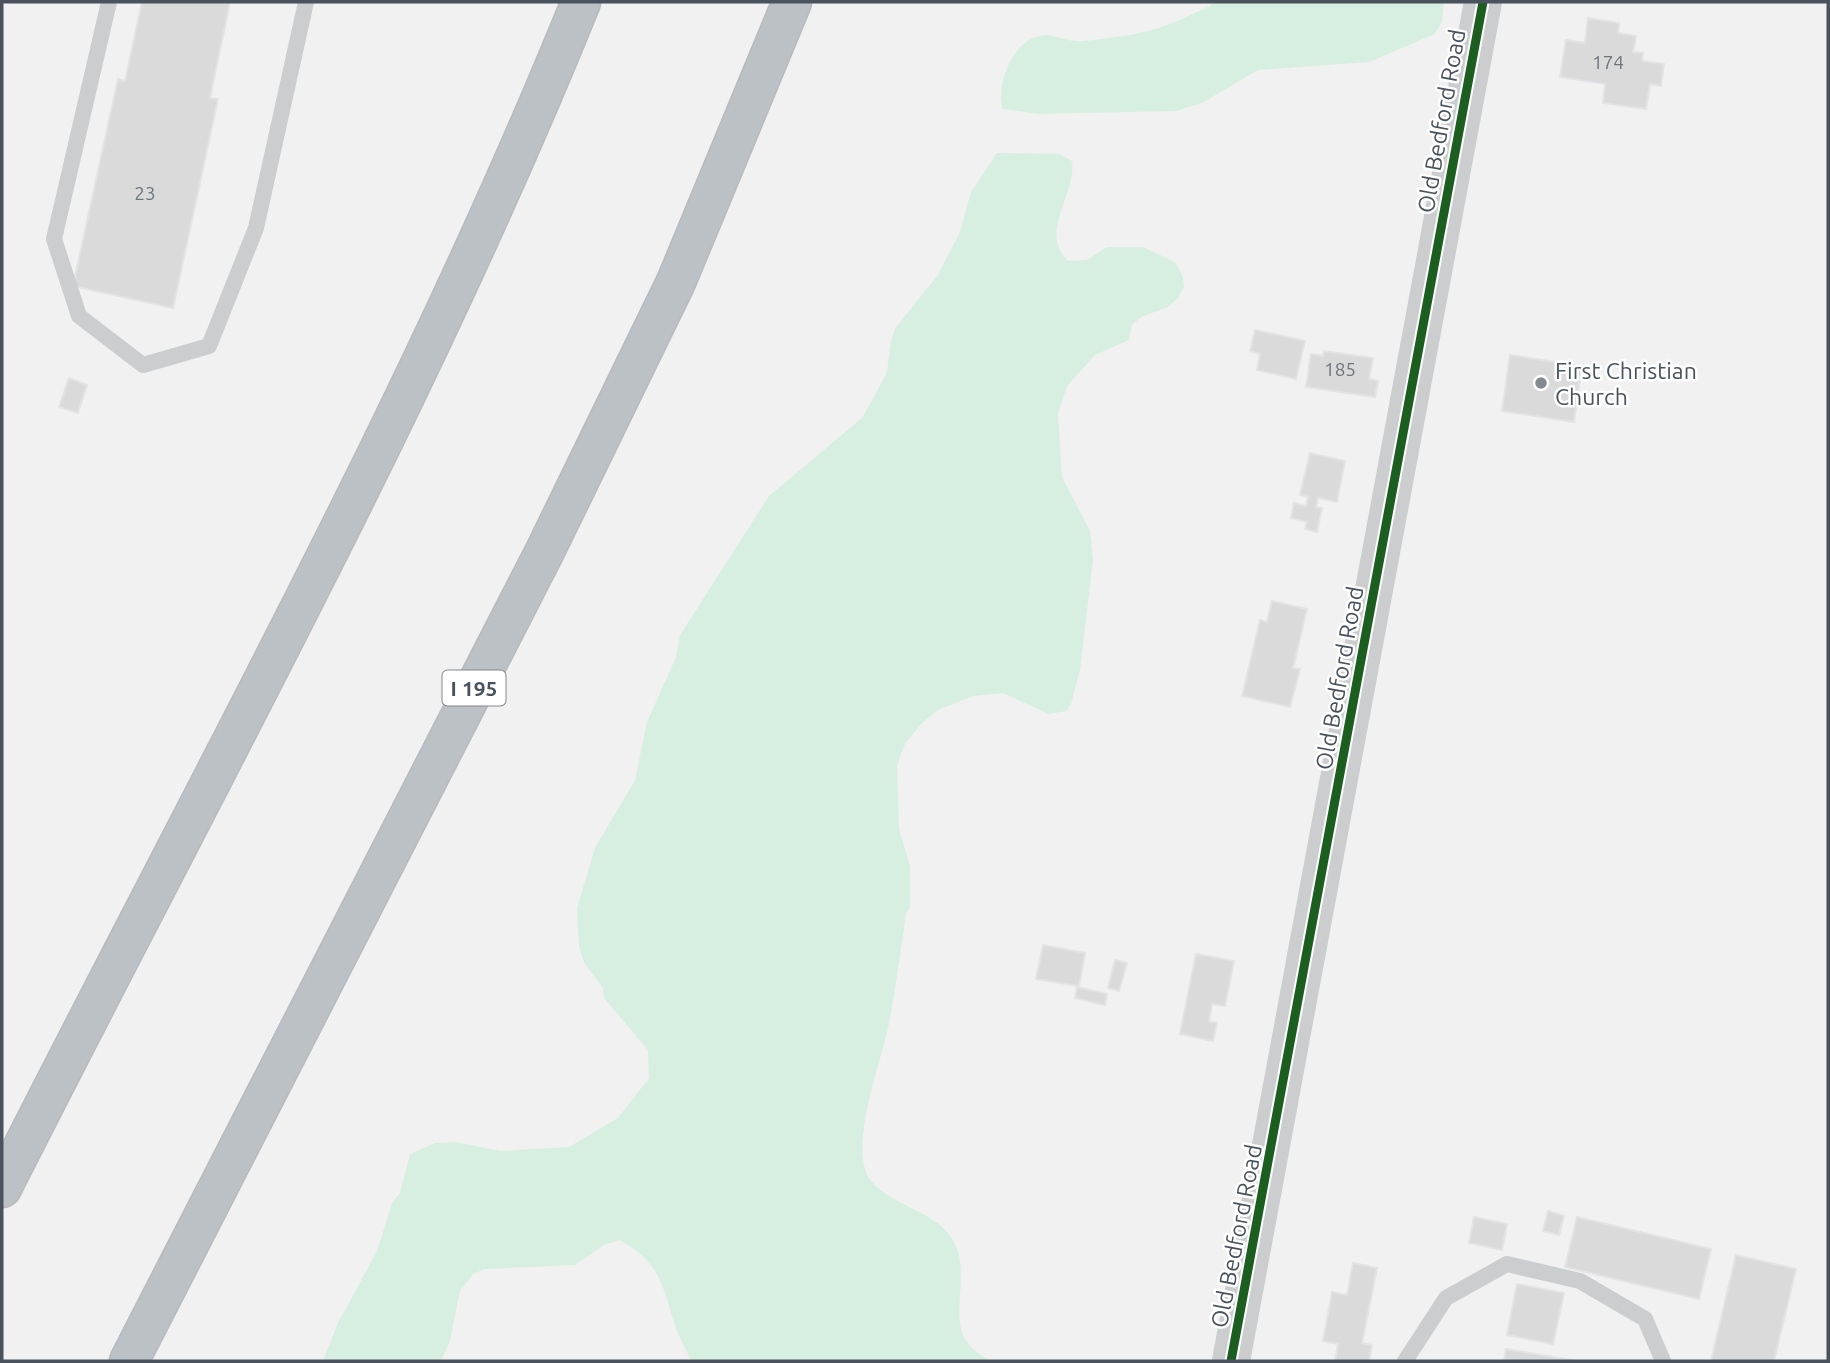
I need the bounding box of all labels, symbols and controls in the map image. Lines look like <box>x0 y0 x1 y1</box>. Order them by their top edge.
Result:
street label: Old Bedford Road <box>1413 27 1469 215</box>
house number: 174 <box>1592 51 1624 73</box>
house number: 23 <box>134 182 156 204</box>
house number: 185 <box>1324 358 1356 380</box>
place label: First Christian Church <box>1555 358 1697 409</box>
marker: First Christian Church <box>1533 375 1549 391</box>
street label: Old Bedford Road <box>1311 584 1367 772</box>
road number: I 195 <box>442 670 505 706</box>
street label: Old Bedford Road <box>1206 1142 1266 1330</box>

